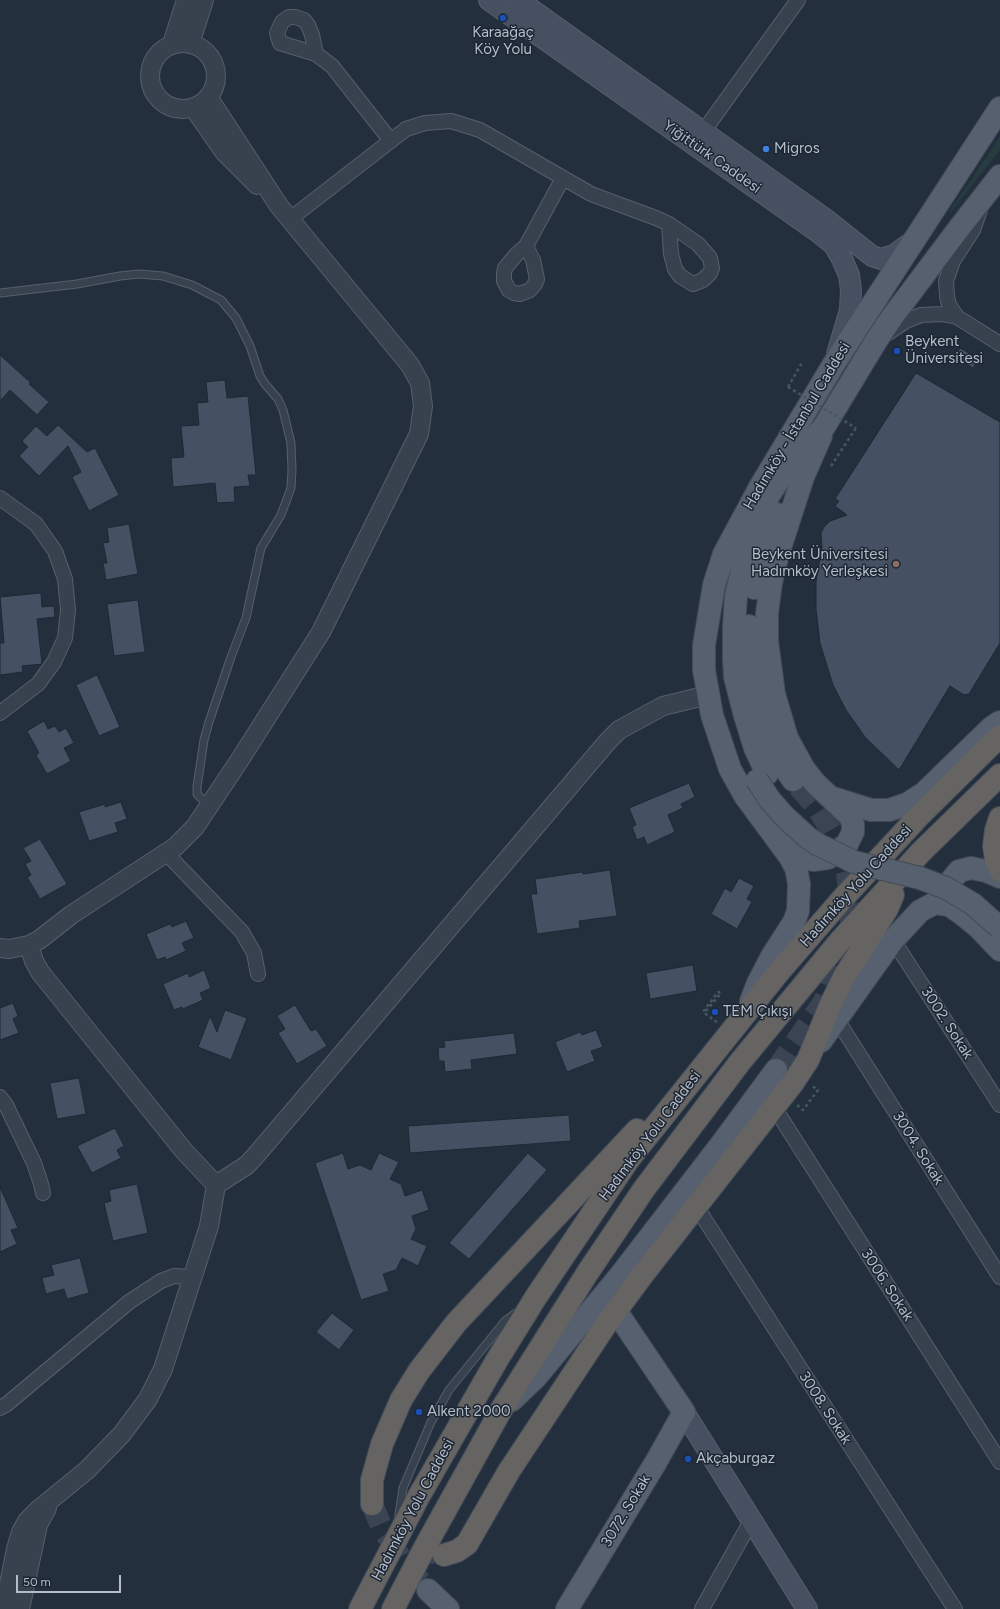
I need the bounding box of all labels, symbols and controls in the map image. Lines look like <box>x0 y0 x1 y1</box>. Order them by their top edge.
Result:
marker: Karaağaç Köy Yolu <box>498 13 508 23</box>
place label: Karaağaç Köy Yolu <box>472 24 534 59</box>
street label: Yiğittürk Caddesi <box>660 117 764 197</box>
place label: Migros <box>774 140 820 158</box>
marker: Migros <box>761 144 771 154</box>
place label: Beykent Üniversitesi <box>905 333 983 368</box>
street label: Hadımköy - İstanbul Caddesi <box>740 339 854 513</box>
marker: Beykent Üniversitesi <box>892 346 902 356</box>
place label: Beykent Üniversitesi Hadımköy Yerleşkesi <box>751 546 888 581</box>
marker: Beykent Üniversitesi Hadımköy Yerleşkesi <box>891 559 901 569</box>
street label: Hadımköy Yolu Caddesi <box>796 821 916 951</box>
street label: 3002. Sokak <box>917 983 977 1063</box>
place label: TEM Çıkışı <box>723 1003 792 1021</box>
marker: TEM Çıkışı <box>710 1007 720 1017</box>
street label: Hadımköy Yolu Caddesi <box>595 1067 705 1205</box>
street label: 3004. Sokak <box>888 1108 948 1188</box>
street label: 3006. Sokak <box>857 1245 917 1325</box>
street label: 3008. Sokak <box>795 1368 855 1448</box>
place label: Alkent 2000 <box>427 1403 511 1421</box>
marker: Alkent 2000 <box>414 1407 424 1417</box>
street label: Hadımköy Yolu Caddesi <box>368 1436 458 1584</box>
place label: Akçaburgaz <box>696 1450 775 1468</box>
marker: Akçaburgaz <box>683 1454 693 1464</box>
street label: 3072. Sokak <box>597 1472 655 1550</box>
scale bar <box>18 1567 123 1593</box>
text: 50 m <box>23 1575 51 1589</box>

